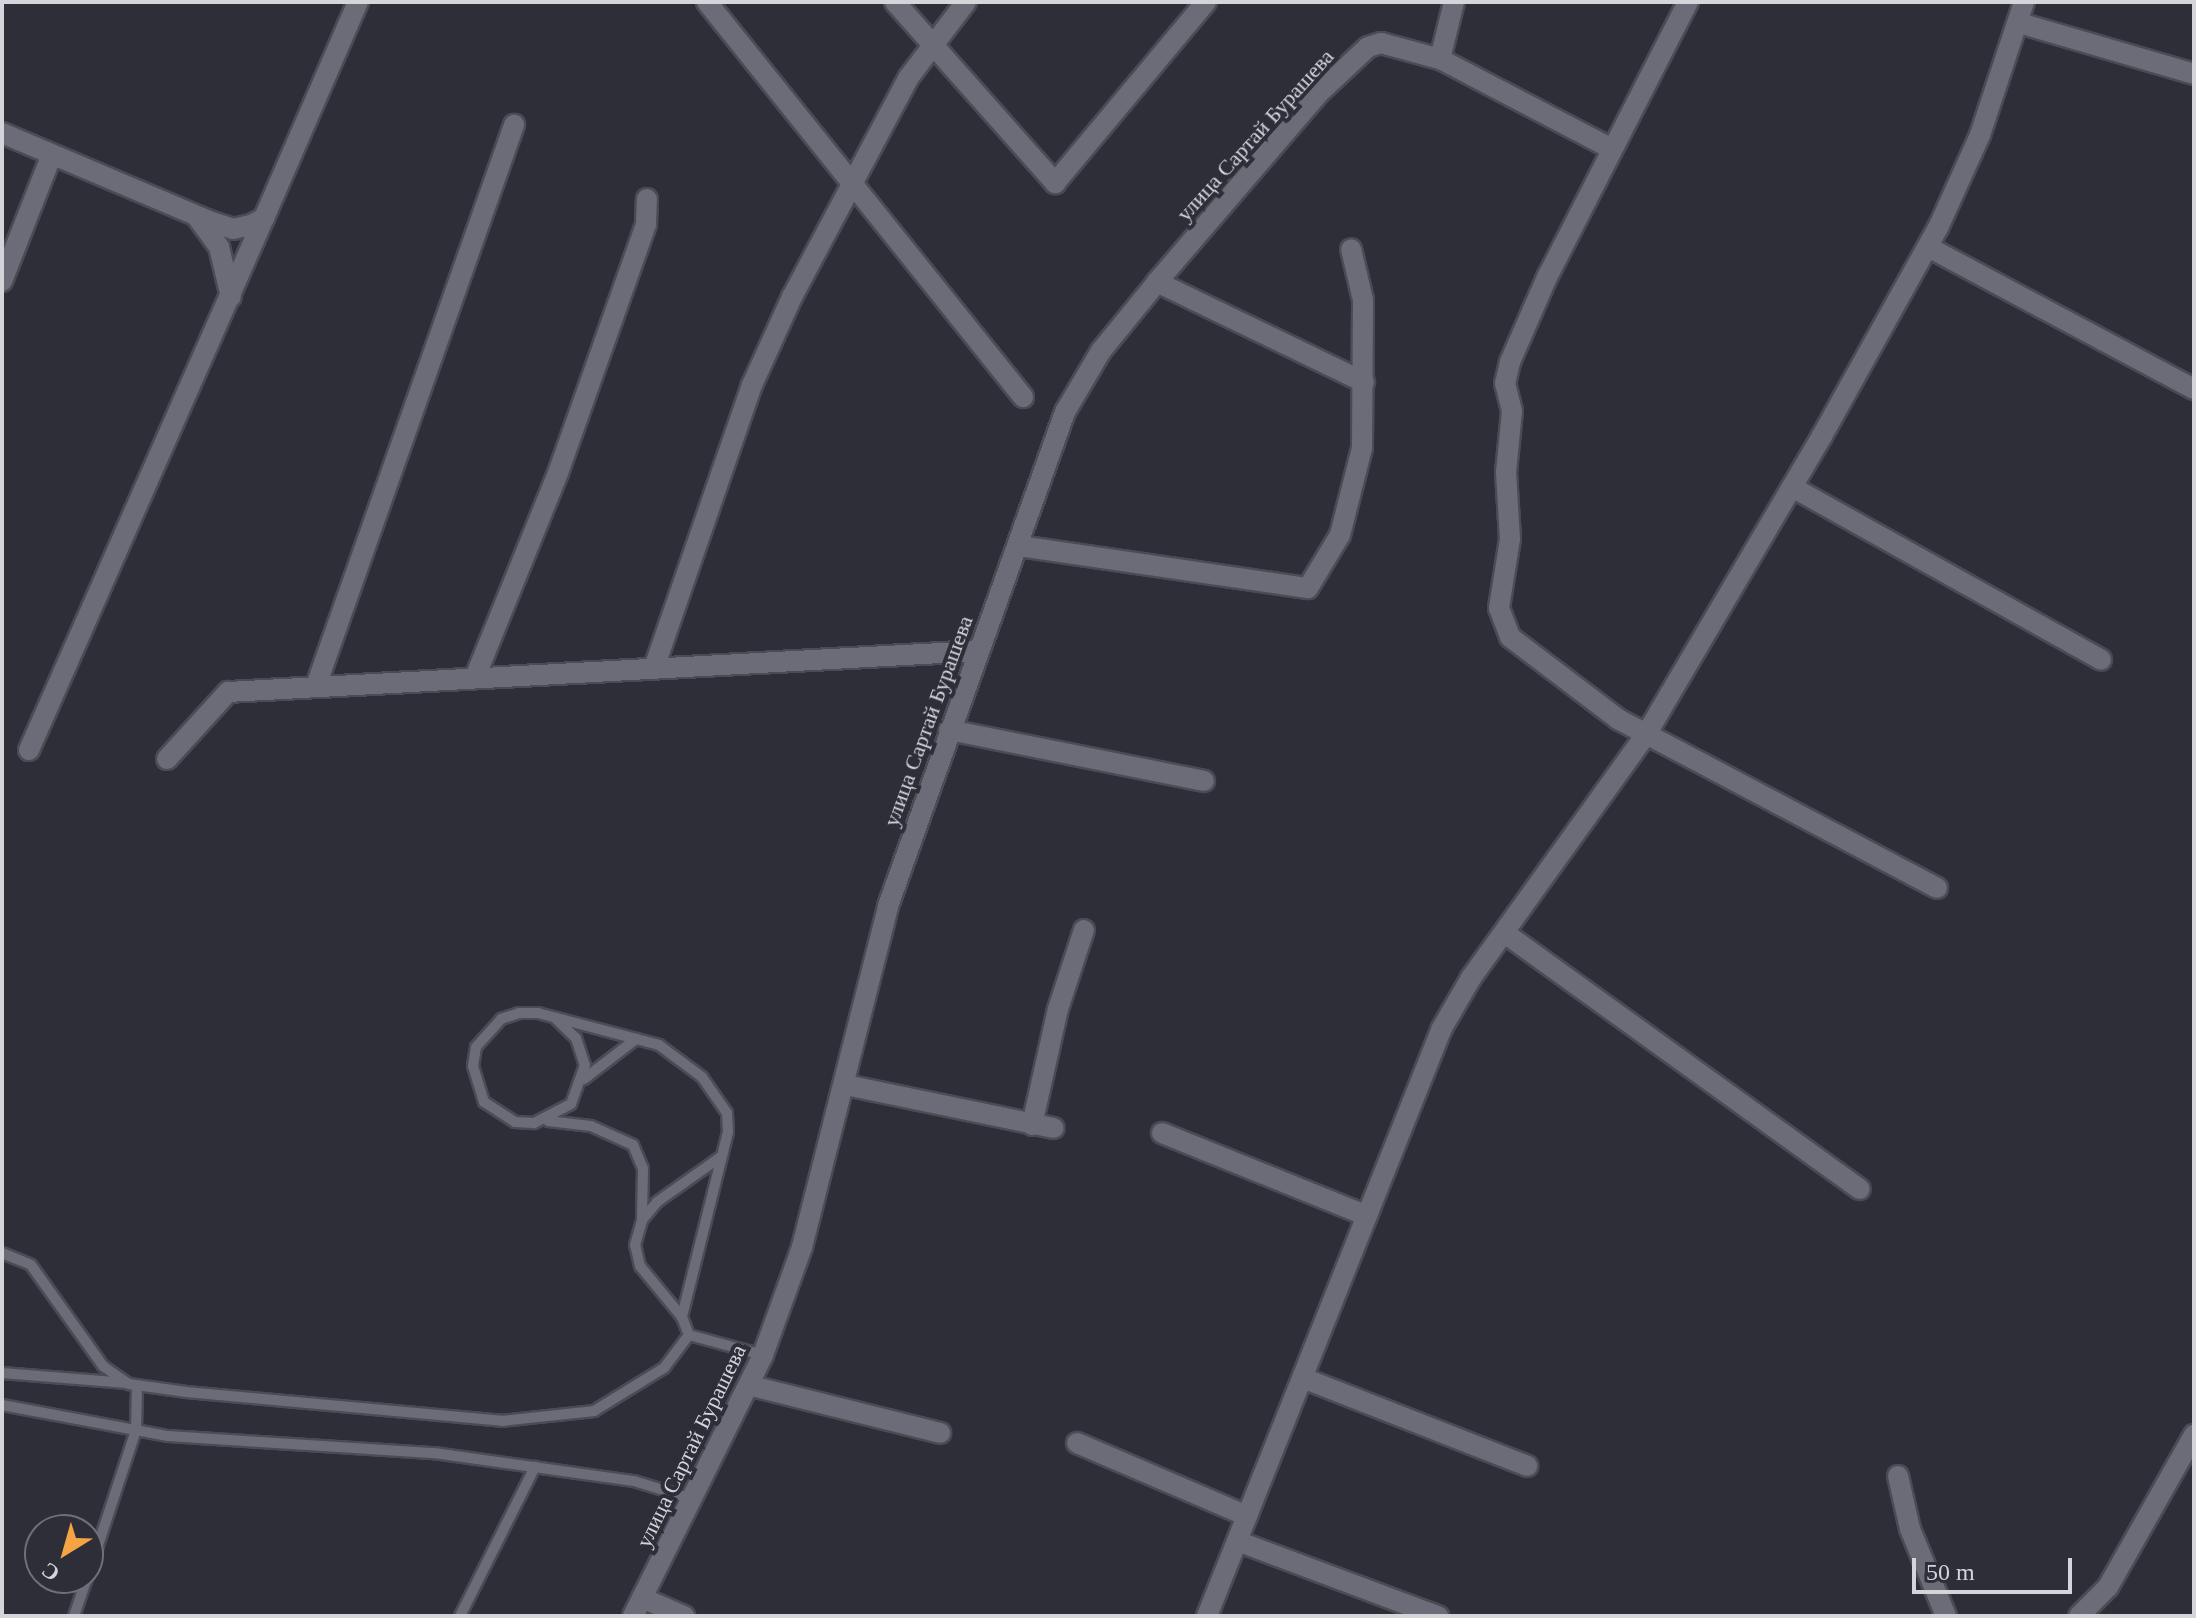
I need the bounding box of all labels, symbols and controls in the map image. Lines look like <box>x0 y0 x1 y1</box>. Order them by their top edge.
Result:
street label: улица Сартай Бурашева <box>1171 44 1339 226</box>
street label: улица Сартай Бурашева <box>878 612 978 830</box>
street label: улица Сартай Бурашева <box>630 1340 752 1552</box>
north arrow <box>24 1514 104 1594</box>
scale bar <box>1916 1542 2076 1592</box>
text: С <box>37 1557 64 1587</box>
text: 50 m <box>1926 1559 1975 1585</box>

